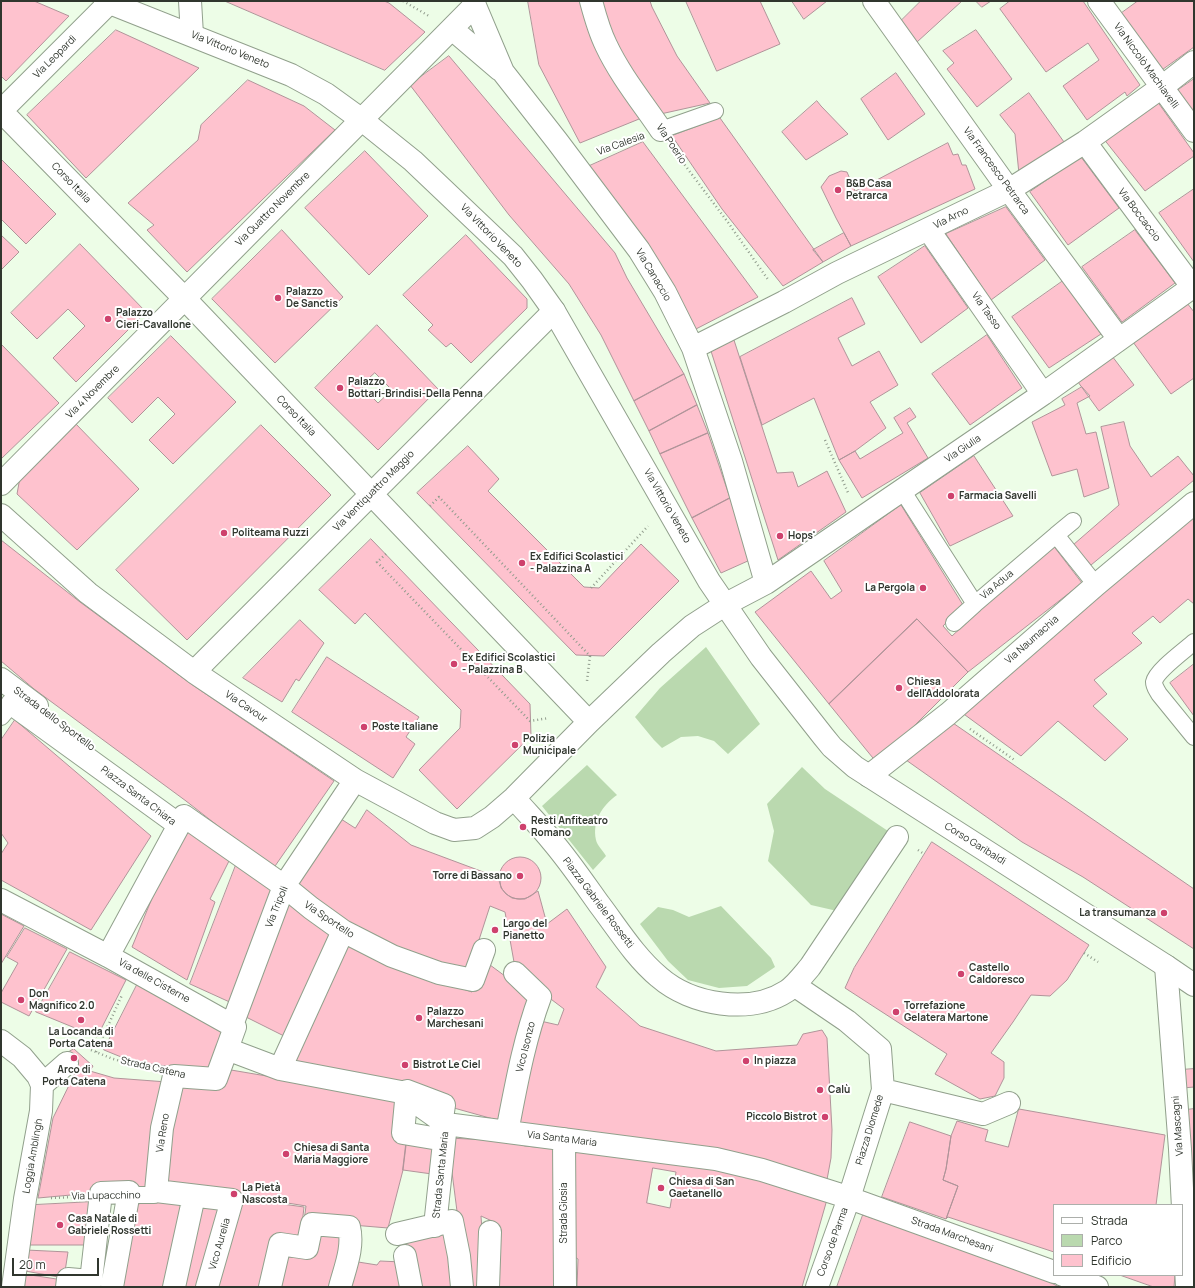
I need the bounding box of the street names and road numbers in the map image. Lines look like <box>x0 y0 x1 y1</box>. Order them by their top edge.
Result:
street label: Via Niccolò Machiavelli <box>1111 21 1181 111</box>
street label: Via Vittorio Veneto <box>189 29 271 71</box>
street label: Via Leopardi <box>31 33 79 81</box>
street label: Via Poerio <box>653 122 689 166</box>
street label: Via Francesco Petrarca <box>960 125 1032 217</box>
street label: Via Calesia <box>596 130 646 158</box>
street label: Corso Italia <box>49 160 93 206</box>
street label: Via Quattro Novembre <box>233 169 313 249</box>
street label: Via Boccaccio <box>1115 186 1163 244</box>
street label: Via Vittorio Veneto <box>458 202 524 270</box>
street label: Via Arno <box>932 204 970 232</box>
street label: Via Canaccio <box>633 247 673 303</box>
street label: Via Tasso <box>969 290 1003 332</box>
street label: Via 4 Novembre <box>64 363 122 421</box>
street label: Corso Italia <box>274 393 318 439</box>
street label: Via Giulia <box>943 432 983 466</box>
street label: Via Ventiquattro Maggio <box>331 448 417 534</box>
street label: Via Vittorio Veneto <box>641 467 693 545</box>
street label: Via Adua <box>978 568 1016 602</box>
street label: Via Naumachia <box>1003 613 1061 667</box>
street label: Strada dello Sportello <box>11 684 97 754</box>
street label: Via Cavour <box>223 688 269 726</box>
street label: Piazza Santa Chiara <box>98 764 178 828</box>
street label: Corso Garibaldi <box>942 820 1008 868</box>
street label: Piazza Gabriele Rossetti <box>560 855 636 951</box>
street label: Via Tripoli <box>263 885 291 929</box>
street label: Via Sportello <box>302 899 356 941</box>
street label: Via delle Cisterne <box>116 956 192 1006</box>
street label: Vico Isonzo <box>514 1020 538 1074</box>
street label: Strada Catena <box>119 1055 187 1081</box>
street label: Piazza Diomede <box>854 1093 886 1167</box>
street label: Via Mascagni <box>1170 1096 1186 1156</box>
street label: Via Reno <box>154 1113 172 1153</box>
street label: Loggia Amblingh <box>20 1118 46 1194</box>
street label: Via Santa Maria <box>526 1129 598 1149</box>
street label: Strada Santa Maria <box>430 1131 452 1219</box>
street label: Strada Giosia <box>558 1183 570 1243</box>
street label: Via Lupacchino <box>71 1189 141 1203</box>
street label: Corso de Parma <box>815 1206 851 1278</box>
street label: Strada Marchesani <box>909 1215 995 1255</box>
street label: Vico Aurelia <box>207 1217 233 1271</box>

